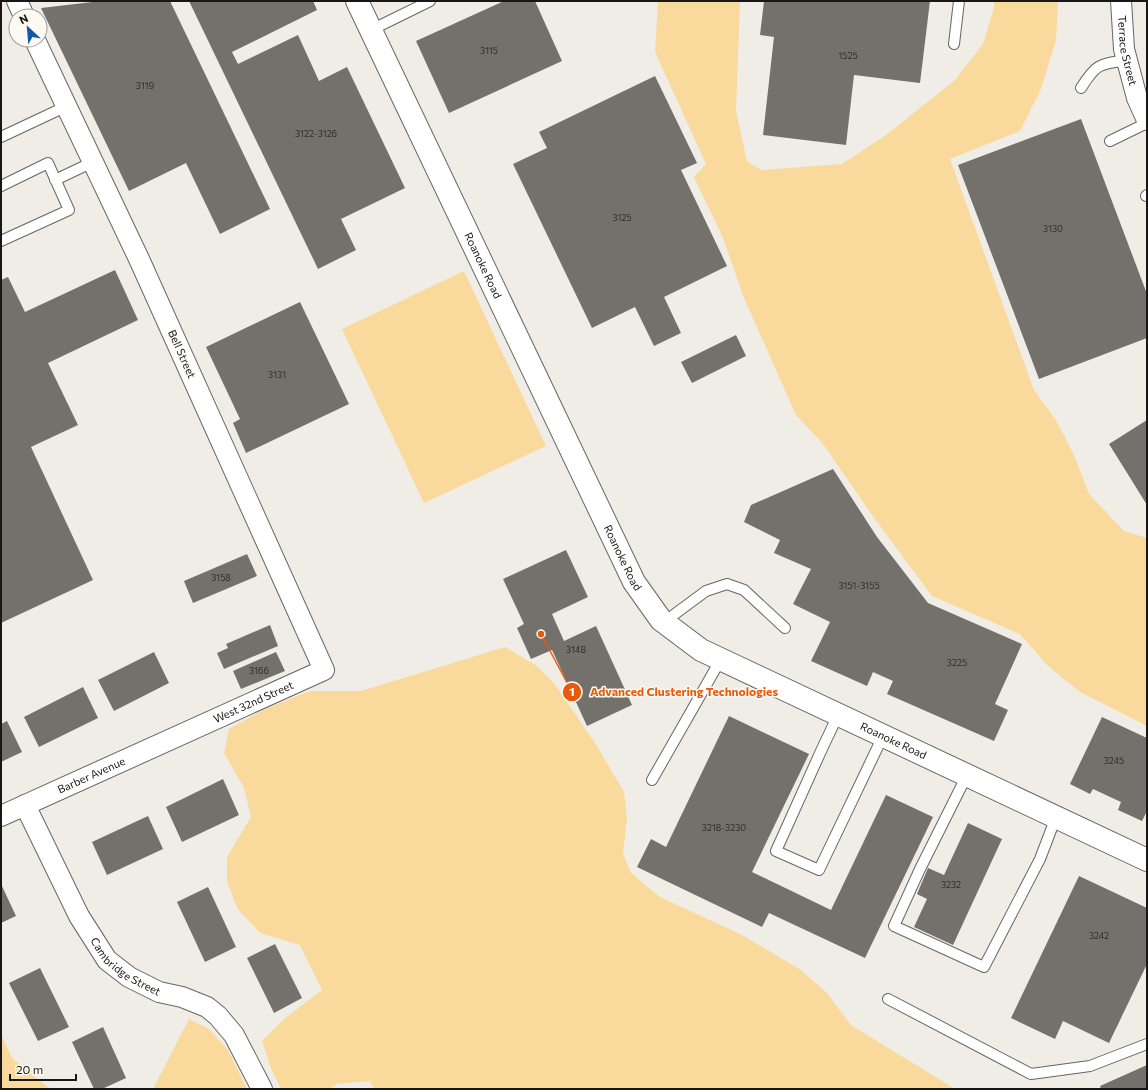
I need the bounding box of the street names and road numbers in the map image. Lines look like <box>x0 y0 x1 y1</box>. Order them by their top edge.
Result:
street label: Terrace Street <box>1116 15 1140 87</box>
street label: Roanoke Road <box>462 230 505 300</box>
street label: Bell Street <box>166 328 199 380</box>
street label: Roanoke Road <box>602 523 645 593</box>
street label: West 32nd Street <box>211 678 296 725</box>
street label: Roanoke Road <box>859 719 929 761</box>
street label: Barber Avenue <box>55 754 127 796</box>
street label: Cambridge Street <box>88 935 163 998</box>

